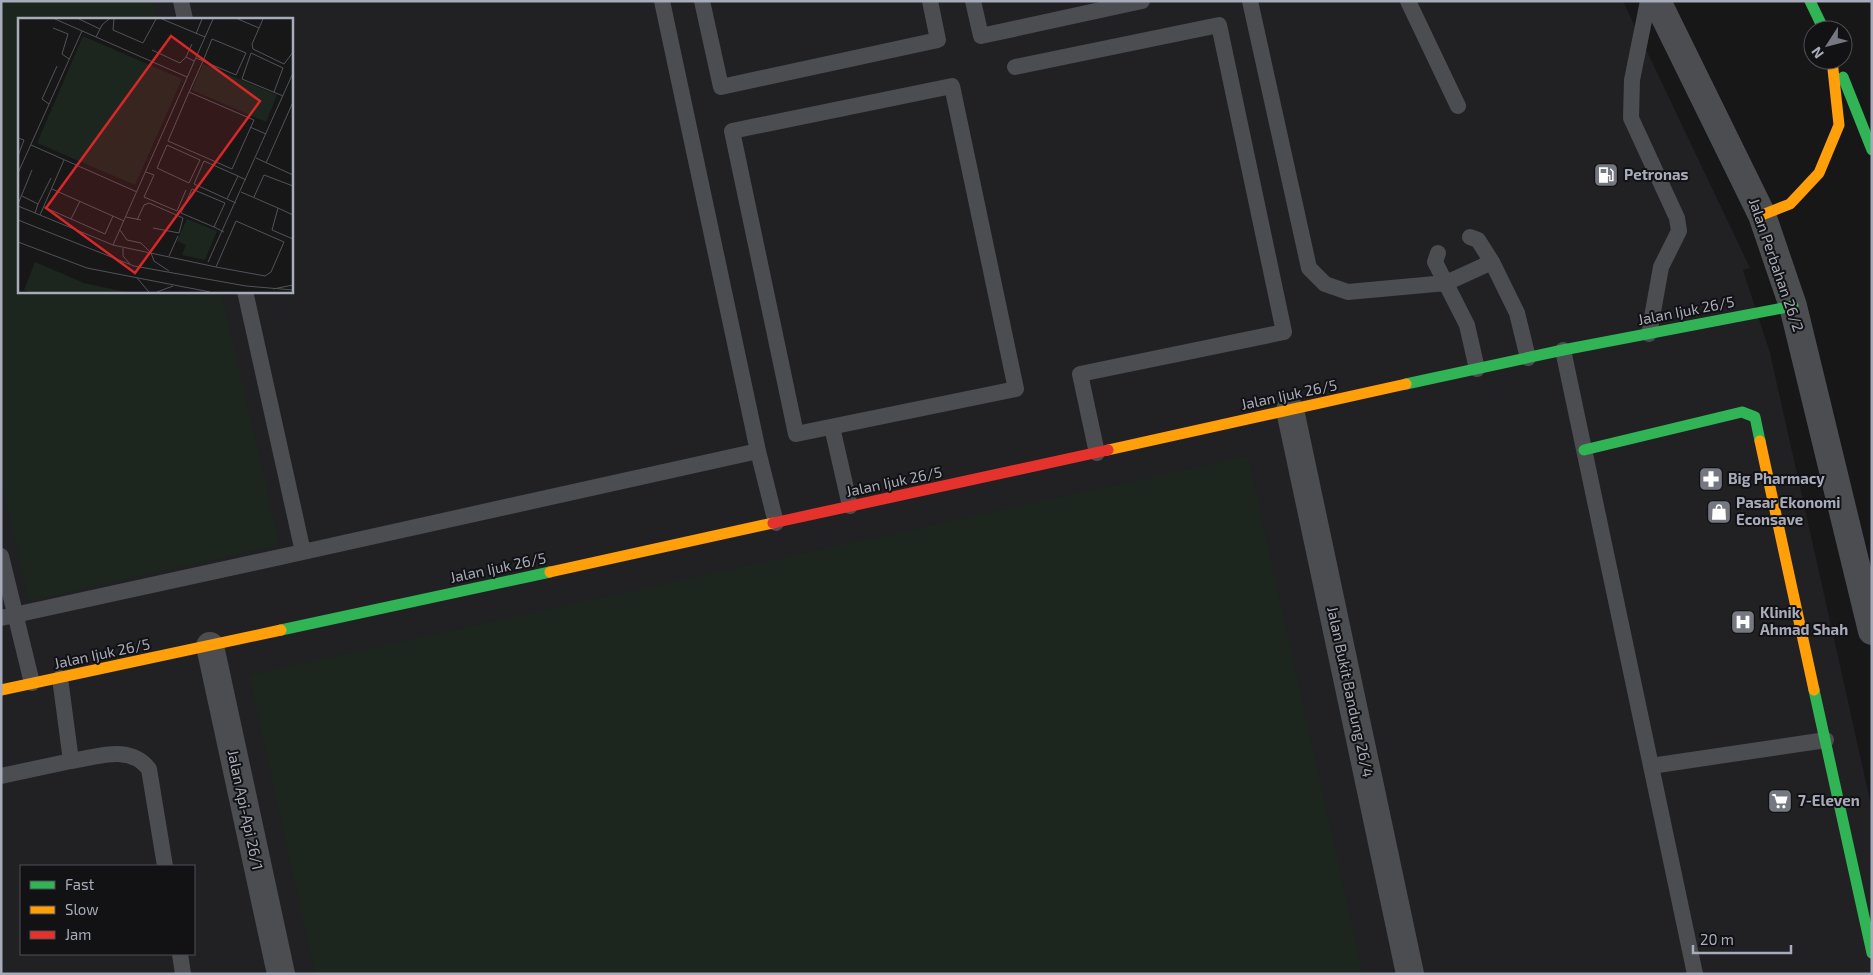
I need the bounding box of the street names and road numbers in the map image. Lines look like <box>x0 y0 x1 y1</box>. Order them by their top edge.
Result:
street label: Jalan Perbahan 26/2 <box>1746 196 1808 334</box>
street label: Jalan Ijuk 26/5 <box>1636 292 1736 329</box>
street label: Jalan Ijuk 26/5 <box>1239 375 1339 414</box>
street label: Jalan Ijuk 26/5 <box>844 462 944 501</box>
street label: Jalan Ijuk 26/5 <box>448 548 548 587</box>
street label: Jalan Bukit Bandung 26/4 <box>1324 605 1378 779</box>
street label: Jalan Ijuk 26/5 <box>52 634 152 673</box>
street label: Jalan Api-Api 26/1 <box>224 748 267 871</box>

